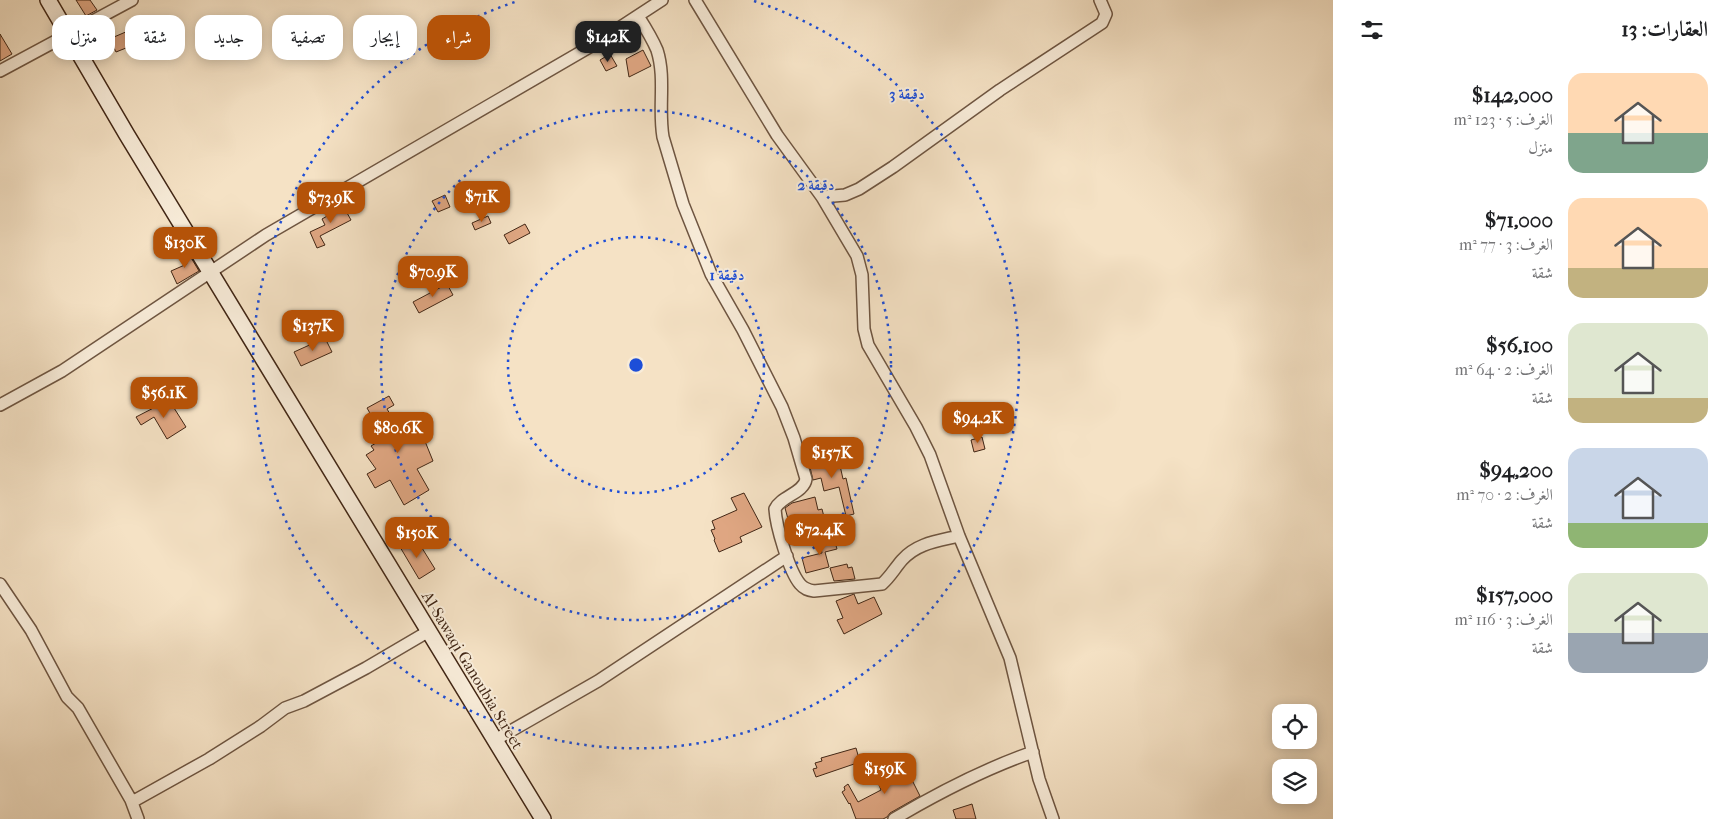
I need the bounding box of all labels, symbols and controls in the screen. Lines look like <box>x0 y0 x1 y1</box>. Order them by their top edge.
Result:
chip: منزل <box>52 15 115 60</box>
chip: شقة <box>125 15 185 60</box>
chip: جديد <box>195 15 262 60</box>
chip: تصفية <box>272 15 343 60</box>
chip: إيجار <box>353 15 417 60</box>
chip: شراء <box>427 15 490 60</box>
icon: filters <box>1358 16 1386 44</box>
text: العقارات: 13 <box>1621 17 1708 41</box>
pin: $142K <box>573 20 643 63</box>
text: $142K <box>586 27 630 46</box>
text: $142,000 <box>1472 83 1553 107</box>
text: 3 دقيقة <box>889 85 925 103</box>
icon: home <box>1608 93 1668 153</box>
text: الغرف: 5 · 123 m² <box>1454 110 1553 129</box>
text: منزل <box>1528 138 1553 157</box>
text: 2 دقيقة <box>797 176 835 194</box>
pin: $71K <box>452 180 512 223</box>
pin: $73.9K <box>290 182 372 224</box>
text: $71K <box>465 187 499 206</box>
text: $73.9K <box>308 188 354 207</box>
text: $71,000 <box>1485 208 1553 232</box>
icon: home <box>1608 218 1668 278</box>
pin: $130K <box>150 226 220 269</box>
text: $130K <box>164 233 206 252</box>
text: الغرف: 3 · 77 m² <box>1459 235 1553 254</box>
pin: $70.9K <box>392 256 474 298</box>
text: $70.9K <box>409 262 457 281</box>
text: شقة <box>1532 263 1553 282</box>
text: 1 دقيقة <box>710 266 744 284</box>
pin: $137K <box>278 310 348 352</box>
text: $137K <box>293 316 333 335</box>
text: $56,100 <box>1486 333 1553 357</box>
icon: home <box>1608 343 1668 403</box>
centre of rings <box>627 356 645 374</box>
text: الغرف: 2 · 64 m² <box>1455 360 1553 379</box>
pin: $56.1K <box>123 376 205 419</box>
text: $56.1K <box>142 383 186 402</box>
text: شقة <box>1532 388 1553 407</box>
pin: $94.2K <box>937 402 1019 444</box>
text: $94.2K <box>953 408 1003 427</box>
pin: $80.6K <box>357 412 439 454</box>
text: $80.6K <box>373 418 423 437</box>
pin: $157K <box>797 436 867 479</box>
text: $157K <box>812 443 852 462</box>
text: $94,200 <box>1479 458 1553 482</box>
icon: home <box>1608 468 1668 528</box>
text: الغرف: 2 · 70 m² <box>1456 485 1553 504</box>
text: شقة <box>1532 513 1553 532</box>
pin: $72.4K <box>779 514 861 556</box>
pin: $150K <box>382 516 452 559</box>
text: $72.4K <box>795 520 845 539</box>
text: $150K <box>396 523 438 542</box>
text: $157,000 <box>1476 583 1553 607</box>
street label: Al-Sawaqi Ganoubia Street <box>417 587 527 753</box>
icon: home <box>1608 593 1668 653</box>
text: الغرف: 3 · 116 m² <box>1454 610 1553 629</box>
text: شقة <box>1532 638 1553 657</box>
map controls <box>1272 704 1317 804</box>
button: locate <box>1272 704 1317 749</box>
pin: $159K <box>850 752 920 795</box>
text: $159K <box>864 759 906 778</box>
button: layers <box>1272 759 1317 804</box>

